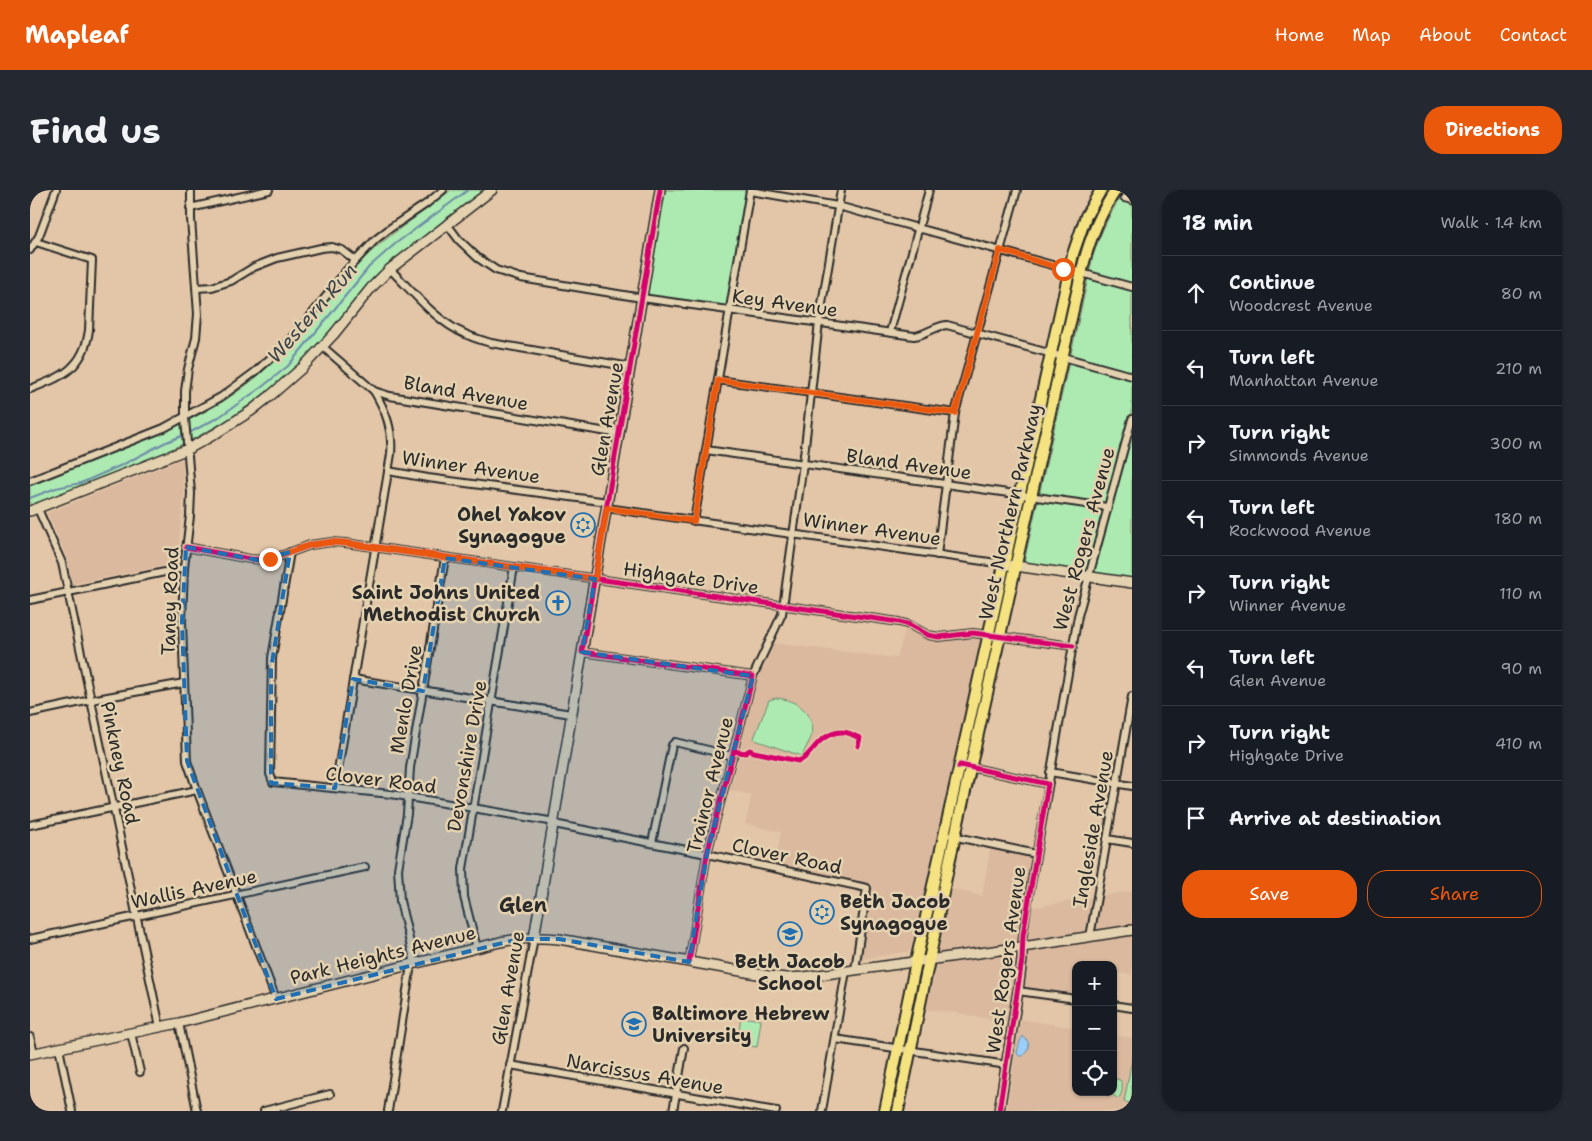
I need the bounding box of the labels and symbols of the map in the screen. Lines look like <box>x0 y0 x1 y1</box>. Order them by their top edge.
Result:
water label: Western Run <box>261 258 363 368</box>
route start <box>1052 258 1075 281</box>
street label: Key Avenue <box>731 283 839 323</box>
street label: Glen Avenue <box>585 360 629 478</box>
street label: Bland Avenue <box>402 370 530 416</box>
street label: West Northern Parkway <box>973 401 1047 623</box>
street label: Bland Avenue <box>845 443 973 485</box>
street label: Winner Avenue <box>400 445 542 489</box>
street label: West Rogers Avenue <box>1047 445 1121 633</box>
place label: Ohel Yakov Synagogue <box>457 502 566 549</box>
street label: Winner Avenue <box>801 507 943 551</box>
synagogue icon: Ohel Yakov Synagogue <box>570 512 596 538</box>
street label: Taney Road <box>156 546 184 656</box>
route end <box>259 548 282 571</box>
street label: Highgate Drive <box>622 556 760 600</box>
place label: Saint Johns United Methodist Church <box>352 580 540 627</box>
church icon: Saint Johns United Methodist Church <box>545 590 571 616</box>
street label: Menlo Drive <box>384 643 428 755</box>
street label: Devonshire Drive <box>441 678 493 834</box>
street label: Pinkney Road <box>95 699 145 827</box>
street label: Trainor Avenue <box>681 714 739 856</box>
street label: Ingleside Avenue <box>1067 748 1119 910</box>
street label: Clover Road <box>324 761 438 799</box>
street label: Clover Road <box>730 832 844 880</box>
street label: Wallis Avenue <box>129 863 259 915</box>
street label: West Rogers Avenue <box>980 865 1032 1055</box>
place label: Beth Jacob Synagogue <box>840 889 950 936</box>
district label: Glen <box>499 892 547 918</box>
synagogue icon: Beth Jacob Synagogue <box>809 899 835 925</box>
street label: Park Heights Avenue <box>287 920 479 990</box>
school or university icon: Beth Jacob School <box>777 921 803 947</box>
street label: Glen Avenue <box>486 929 530 1047</box>
place label: Beth Jacob School <box>735 949 845 996</box>
place label: Baltimore Hebrew University <box>652 1001 830 1048</box>
school or university icon: Baltimore Hebrew University <box>621 1011 647 1037</box>
street label: Narcissus Avenue <box>564 1048 726 1100</box>

